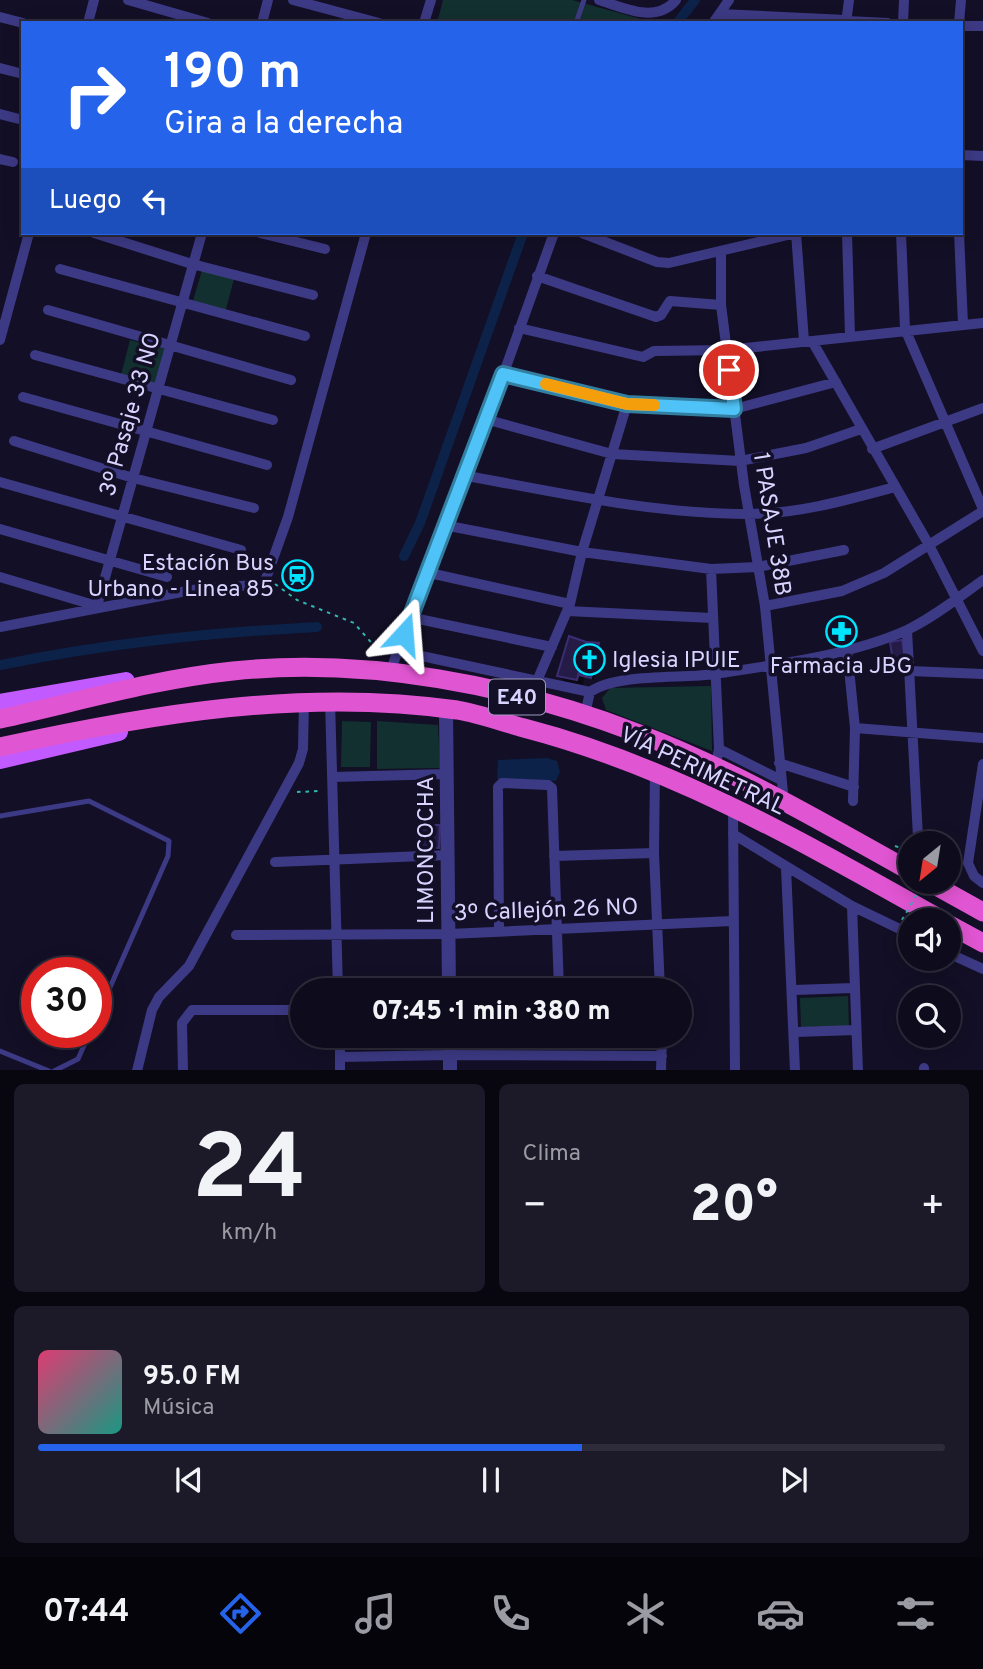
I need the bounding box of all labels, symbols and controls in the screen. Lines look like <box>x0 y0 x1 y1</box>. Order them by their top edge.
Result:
text: 190 m <box>164 44 301 106</box>
icon: right <box>49 49 140 140</box>
text: Gira a la derecha <box>164 105 403 145</box>
icon: left <box>136 182 174 220</box>
text: Luego <box>49 185 122 218</box>
street label: 3º Pasaje 33 NO <box>94 329 169 500</box>
pin <box>699 340 759 400</box>
icon: arrive <box>710 351 748 389</box>
street label: 1 PASAJE 38B <box>745 451 796 598</box>
place label: Estación Bus Urbano - Linea 85 <box>87 550 274 605</box>
station icon: Estación Bus Urbano - Linea 85 <box>280 558 314 592</box>
position arrow <box>367 597 441 671</box>
pharmacy icon: Farmacia JBG <box>824 614 858 648</box>
church icon: Iglesia IPUIE <box>572 642 606 676</box>
place label: Iglesia IPUIE <box>612 647 741 676</box>
place label: Farmacia JBG <box>770 653 912 682</box>
road number: E40 <box>489 680 545 714</box>
street label: VÍA PERIMETRAL <box>615 720 790 823</box>
street label: LIMONCOCHA <box>413 776 442 924</box>
north arrow <box>898 831 961 894</box>
map controls <box>898 831 961 1048</box>
street label: 3º Callejón 26 NO <box>453 894 639 929</box>
button: sound <box>898 908 961 971</box>
speed limit sign: 30 <box>21 957 112 1048</box>
button: search <box>898 985 961 1048</box>
text: 07:45 · 1 min · 380 m <box>371 996 611 1029</box>
text: 24 <box>192 1116 306 1231</box>
text: Clima <box>523 1140 581 1169</box>
text: 20° <box>690 1174 778 1240</box>
text: − <box>523 1183 547 1232</box>
text: + <box>920 1183 945 1232</box>
text: km/h <box>221 1219 277 1248</box>
text: 95.0 FM <box>143 1361 241 1394</box>
text: Música <box>143 1394 214 1423</box>
icon: previous <box>170 1461 208 1499</box>
icon: pause <box>472 1461 510 1499</box>
icon: next <box>775 1461 813 1499</box>
icon: directions <box>216 1589 265 1638</box>
icon: music <box>351 1589 400 1638</box>
icon: phone <box>486 1589 535 1638</box>
icon: climate <box>621 1589 670 1638</box>
icon: car <box>756 1589 805 1638</box>
icon: filters <box>891 1589 940 1638</box>
text: 07:44 <box>43 1593 130 1633</box>

